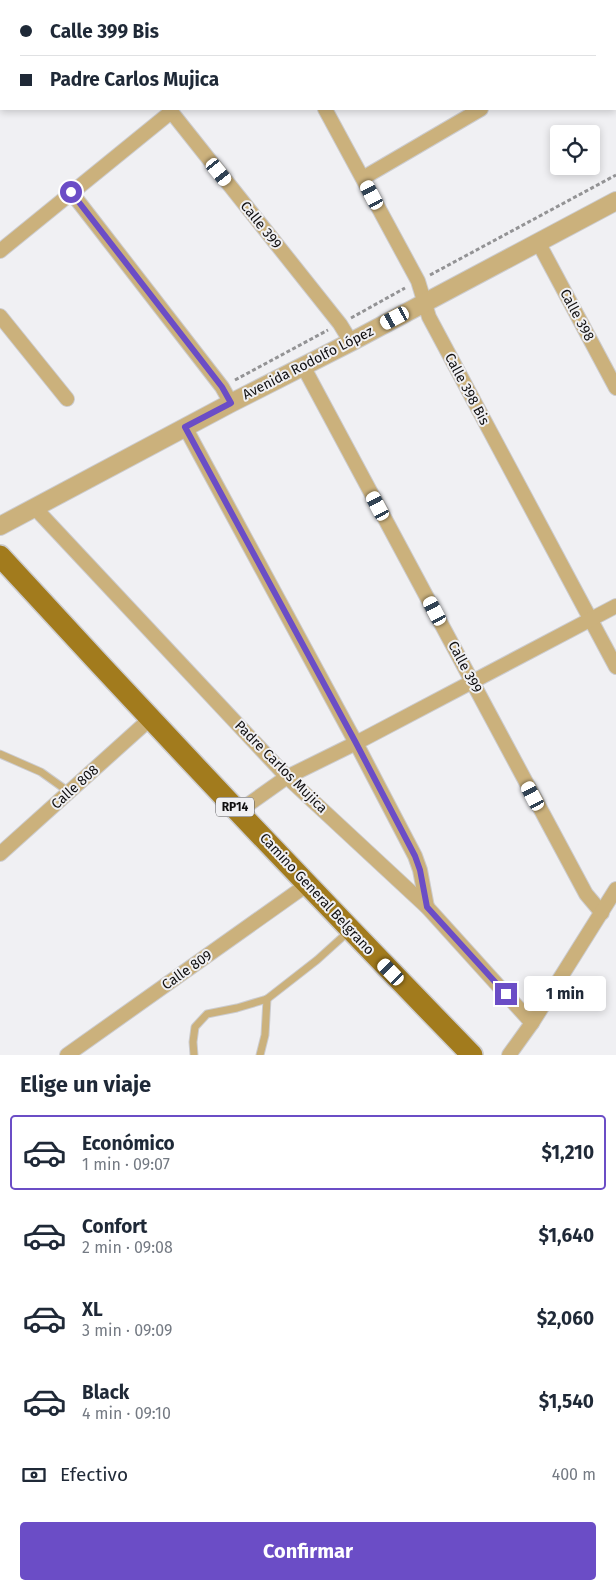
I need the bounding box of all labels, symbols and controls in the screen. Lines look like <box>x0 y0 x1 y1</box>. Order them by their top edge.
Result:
text: Calle 399 Bis <box>50 20 159 43</box>
text: Padre Carlos Mujica <box>50 68 219 91</box>
map controls <box>550 125 600 175</box>
button: locate <box>550 125 600 175</box>
car <box>203 156 234 188</box>
car <box>358 178 385 212</box>
route start <box>60 181 82 203</box>
street label: Calle 399 <box>237 198 285 252</box>
street label: Calle 398 <box>556 286 598 344</box>
car <box>378 304 411 332</box>
street label: Avenida Rodolfo López <box>240 323 376 403</box>
street label: Calle 398 Bis <box>441 350 493 428</box>
car <box>364 489 391 523</box>
car <box>421 594 448 628</box>
street label: Calle 399 <box>444 638 486 696</box>
street label: Padre Carlos Mujica <box>231 717 331 817</box>
street label: Calle 808 <box>48 761 102 813</box>
car <box>519 779 546 813</box>
road number: RP14 <box>216 798 254 816</box>
street label: Camino General Belgrano <box>256 830 378 958</box>
street label: Calle 809 <box>159 947 215 993</box>
car <box>375 956 406 988</box>
callout: 1 min <box>524 976 606 1012</box>
route end <box>495 983 517 1005</box>
text: 1 min <box>546 984 584 1003</box>
text: Elige un viaje <box>20 1071 151 1098</box>
icon: car <box>22 1130 67 1175</box>
text: Económico <box>82 1132 175 1155</box>
text: $1,210 <box>542 1141 594 1164</box>
text: 1 min · 09:07 <box>82 1155 170 1174</box>
icon: car <box>22 1213 67 1258</box>
text: Confort <box>82 1215 147 1238</box>
text: $1,640 <box>539 1224 594 1247</box>
text: 2 min · 09:08 <box>82 1238 173 1257</box>
icon: car <box>22 1296 67 1341</box>
text: XL <box>82 1298 103 1321</box>
text: $2,060 <box>537 1307 594 1330</box>
text: 3 min · 09:09 <box>82 1321 172 1340</box>
icon: car <box>22 1379 67 1424</box>
text: Black <box>82 1381 129 1404</box>
text: $1,540 <box>539 1390 594 1413</box>
text: 4 min · 09:10 <box>82 1404 171 1423</box>
icon: cash <box>20 1461 48 1489</box>
text: Efectivo <box>60 1463 128 1486</box>
text: 400 m <box>552 1465 596 1484</box>
button: Confirmar <box>20 1522 596 1580</box>

